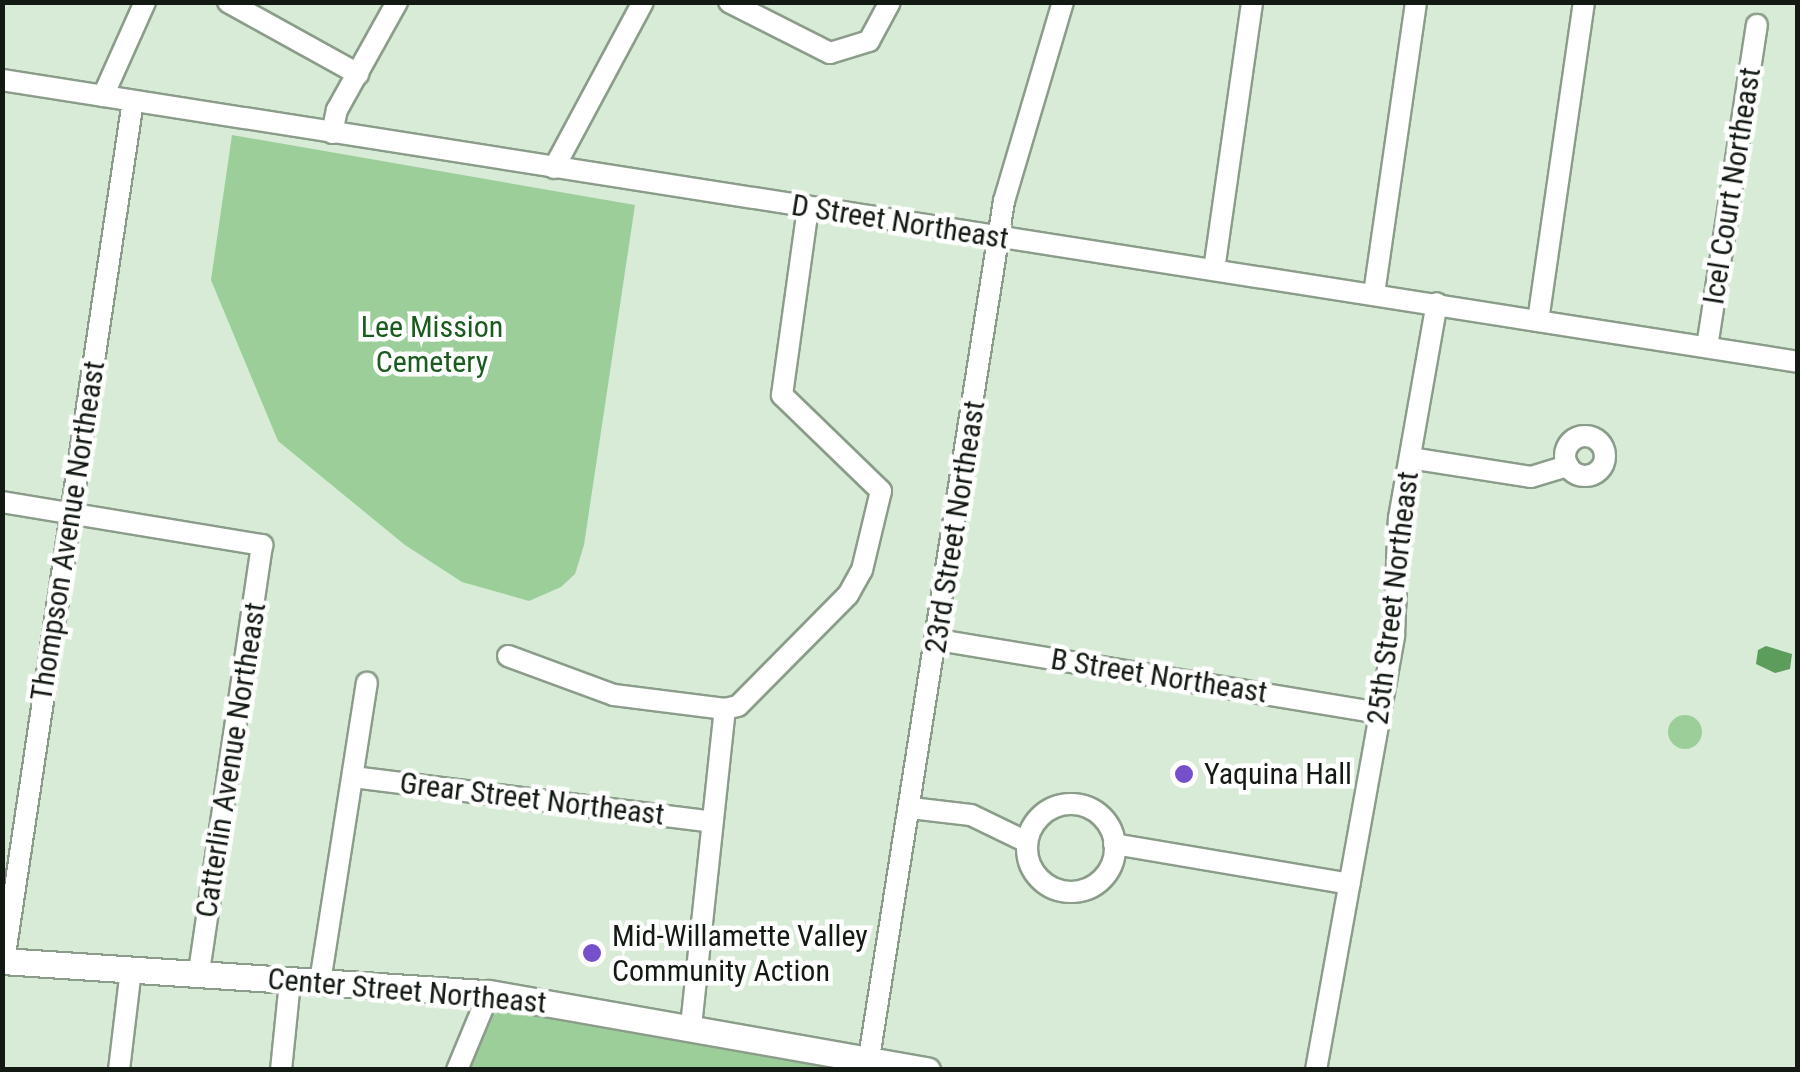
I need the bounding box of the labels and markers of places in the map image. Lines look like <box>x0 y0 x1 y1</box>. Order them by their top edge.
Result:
place label: Yaquina Hall <box>1204 756 1352 792</box>
marker: Yaquina Hall <box>1173 763 1195 785</box>
place label: Mid-Willamette Valley Community Action <box>612 918 868 988</box>
marker: Mid-Willamette Valley Community Action <box>581 942 603 964</box>

